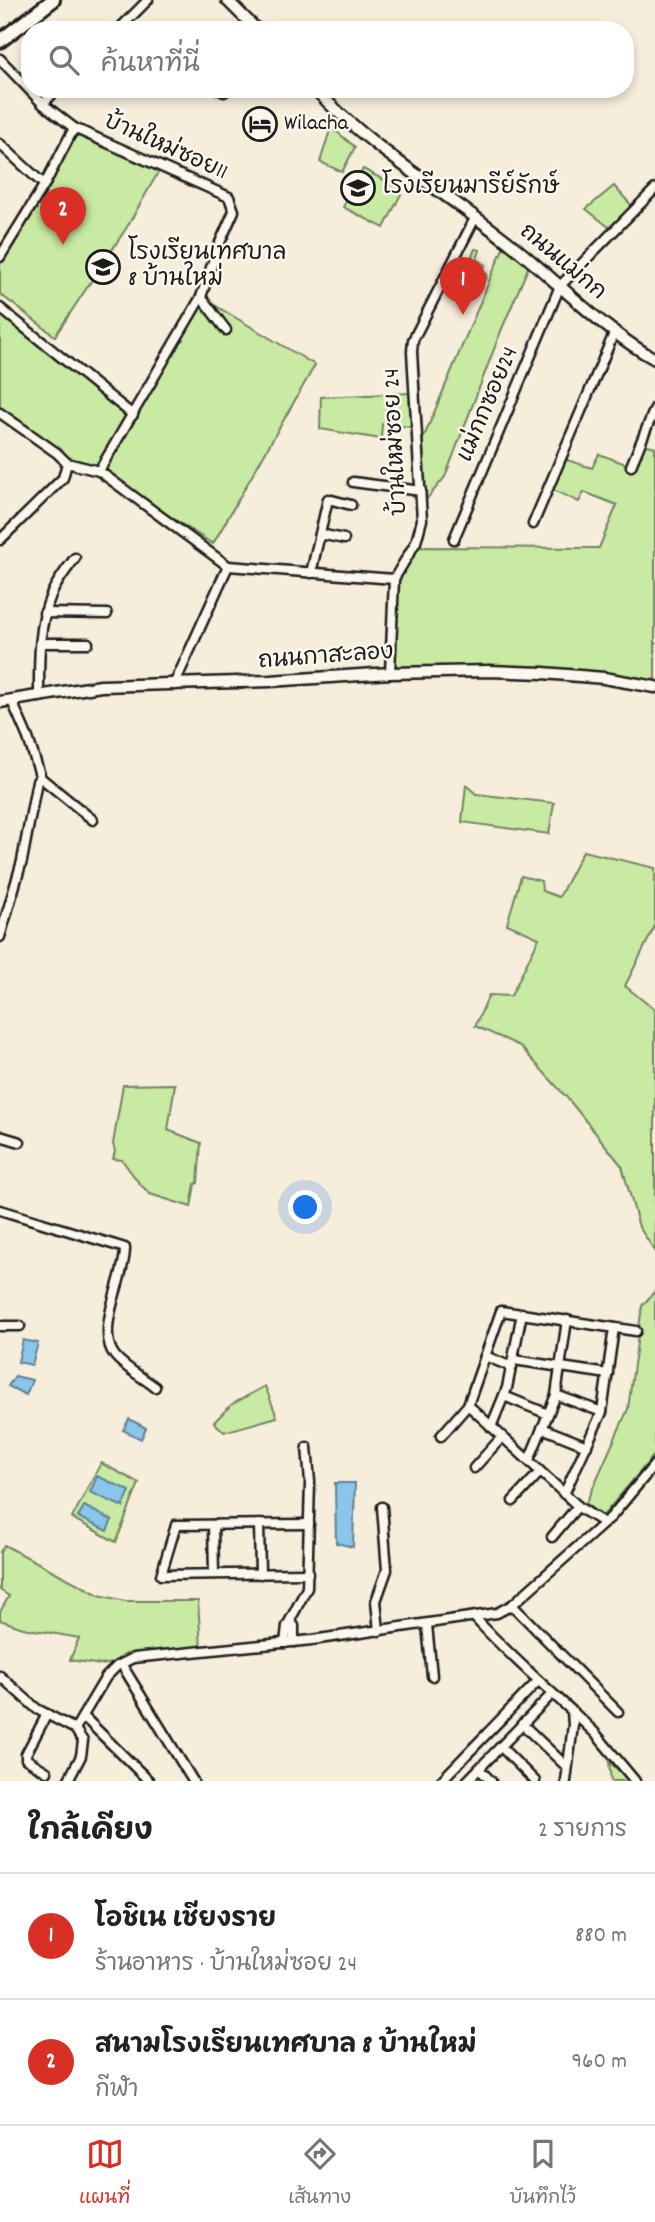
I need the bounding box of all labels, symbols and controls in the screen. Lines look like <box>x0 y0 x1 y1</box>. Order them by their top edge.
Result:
search box <box>21 21 634 98</box>
icon: search <box>45 41 83 79</box>
text: ค้นหาที่นี่ <box>101 47 200 84</box>
street label: บ้านใหม่ซอย11 <box>98 103 234 190</box>
hotel icon: Wilacha <box>241 105 279 143</box>
place label: Wilacha <box>284 108 349 141</box>
school or university icon: โรงเรียนมารีย์รักษ์ <box>339 169 377 207</box>
place label: โรงเรียนมารีย์รักษ์ <box>382 169 560 205</box>
pin: 2 <box>40 187 86 245</box>
street label: ถนนแม่กก <box>511 215 614 309</box>
place label: โรงเรียนเทศบาล 8 บ้านใหม่ <box>128 235 286 297</box>
school or university icon: โรงเรียนเทศบาล 8 บ้านใหม่ <box>84 248 122 286</box>
pin: 1 <box>440 257 486 315</box>
street label: แม่กกซอย24 <box>448 341 528 468</box>
street label: บ้านใหม่ซอย 24 <box>374 367 417 517</box>
street label: ถนนกาสะลอง <box>257 637 395 679</box>
your location <box>288 1190 322 1224</box>
text: ใกล้เคียง <box>28 1812 153 1855</box>
text: 2 รายการ <box>538 1815 627 1848</box>
text: โอชิเน เชียงราย <box>95 1902 276 1939</box>
text: 1 <box>48 1920 54 1953</box>
text: 880 m <box>575 1920 627 1953</box>
text: ร้านอาหาร · บ้านใหม่ซอย 24 <box>95 1949 357 1982</box>
text: สนามโรงเรียนเทศบาล 8 บ้านใหม่ <box>95 2028 476 2065</box>
text: 2 <box>46 2046 56 2079</box>
text: 960 m <box>572 2046 627 2079</box>
text: กีฬา <box>95 2075 138 2108</box>
tab: แผนที่ <box>79 2135 130 2213</box>
tab: เส้นทาง <box>288 2135 351 2213</box>
tab: บันทึกไว้ <box>509 2135 576 2213</box>

